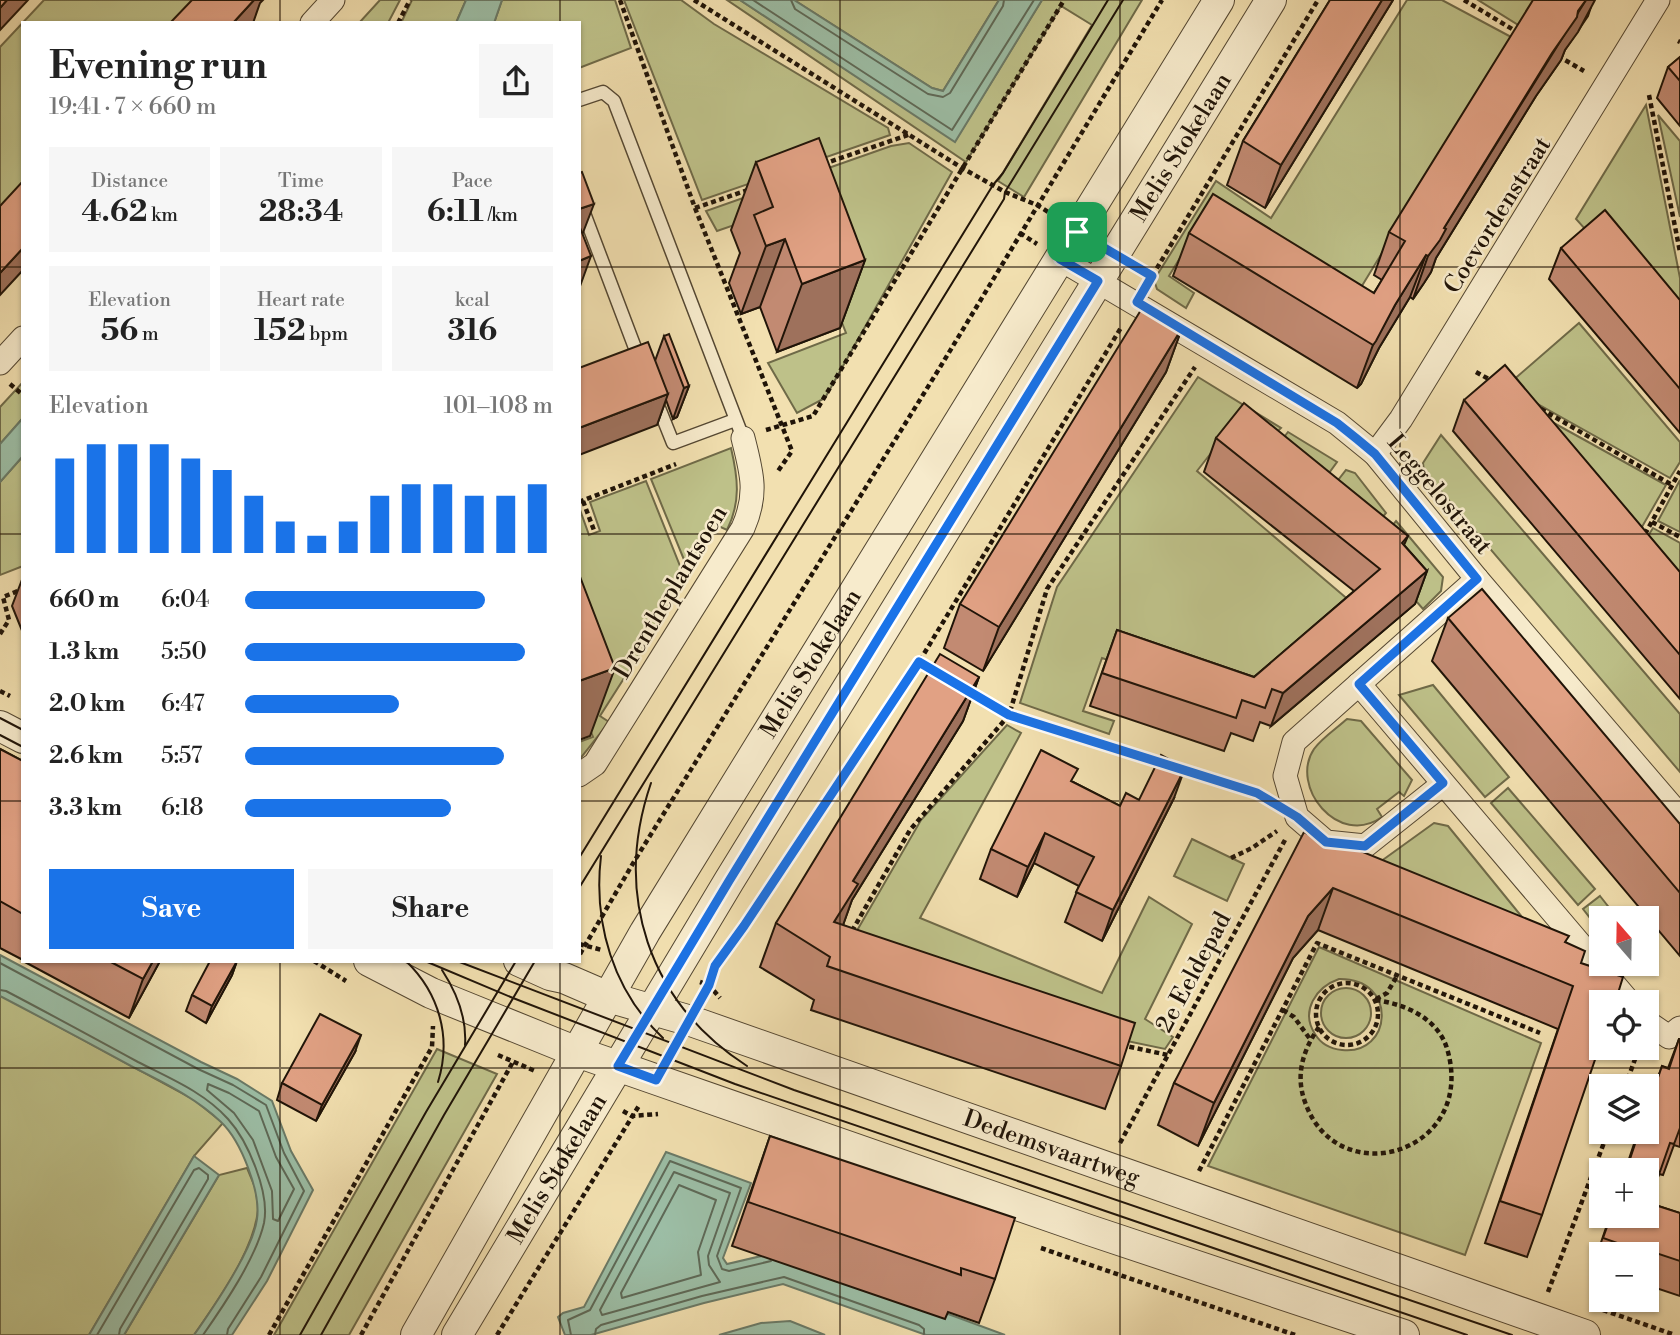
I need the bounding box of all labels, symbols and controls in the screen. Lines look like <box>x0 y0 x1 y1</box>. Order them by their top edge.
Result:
text: Evening run <box>49 43 267 90</box>
button: share <box>479 44 553 118</box>
street label: Melis Stokelaan <box>1124 67 1239 228</box>
text: 19:41 · 7 × 660 m <box>49 93 217 121</box>
street label: Coevordenstraat <box>1438 131 1558 300</box>
text: Distance <box>91 169 168 193</box>
text: Time <box>278 169 324 193</box>
text: Pace <box>452 169 493 193</box>
text: 4.62 <box>81 193 147 231</box>
text: 28:34 <box>259 193 343 231</box>
text: 6:11 <box>427 193 484 231</box>
pin <box>1047 202 1107 262</box>
text: km <box>147 203 178 227</box>
text: /km <box>484 203 518 227</box>
icon: arrive <box>1058 213 1096 251</box>
text: Elevation <box>89 288 171 312</box>
text: Heart rate <box>257 288 345 312</box>
text: kcal <box>455 288 490 312</box>
text: 56 <box>101 312 138 350</box>
text: 152 <box>254 312 306 350</box>
text: 316 <box>448 312 497 350</box>
text: m <box>138 322 159 346</box>
text: bpm <box>306 322 348 346</box>
text: Elevation <box>49 392 149 420</box>
text: 101–108 m <box>444 392 553 420</box>
street label: Leggelostraat <box>1380 428 1498 561</box>
street label: Drentheplantsoen <box>607 500 734 685</box>
street label: Melis Stokelaan <box>754 584 869 744</box>
text: 660 m <box>49 586 119 614</box>
text: 6:04 <box>161 586 209 614</box>
text: 1.3 km <box>49 638 119 666</box>
text: 5:50 <box>161 638 207 666</box>
text: 2.0 km <box>49 690 125 718</box>
text: 6:47 <box>161 690 205 718</box>
text: 2.6 km <box>49 742 123 770</box>
text: 5:57 <box>161 742 202 770</box>
text: 3.3 km <box>49 794 122 822</box>
text: 6:18 <box>161 794 204 822</box>
button: Save <box>49 869 294 949</box>
button: Share <box>308 869 553 949</box>
north arrow <box>1589 906 1659 976</box>
map controls <box>1589 906 1659 1312</box>
street label: 2e Eeldepad <box>1150 907 1238 1038</box>
button: locate <box>1589 990 1659 1060</box>
button: layers <box>1589 1074 1659 1144</box>
street label: Melis Stokelaan <box>501 1089 614 1250</box>
street label: Dedemsvaartweg <box>959 1104 1144 1194</box>
button: + <box>1589 1158 1659 1228</box>
button: − <box>1589 1242 1659 1312</box>

